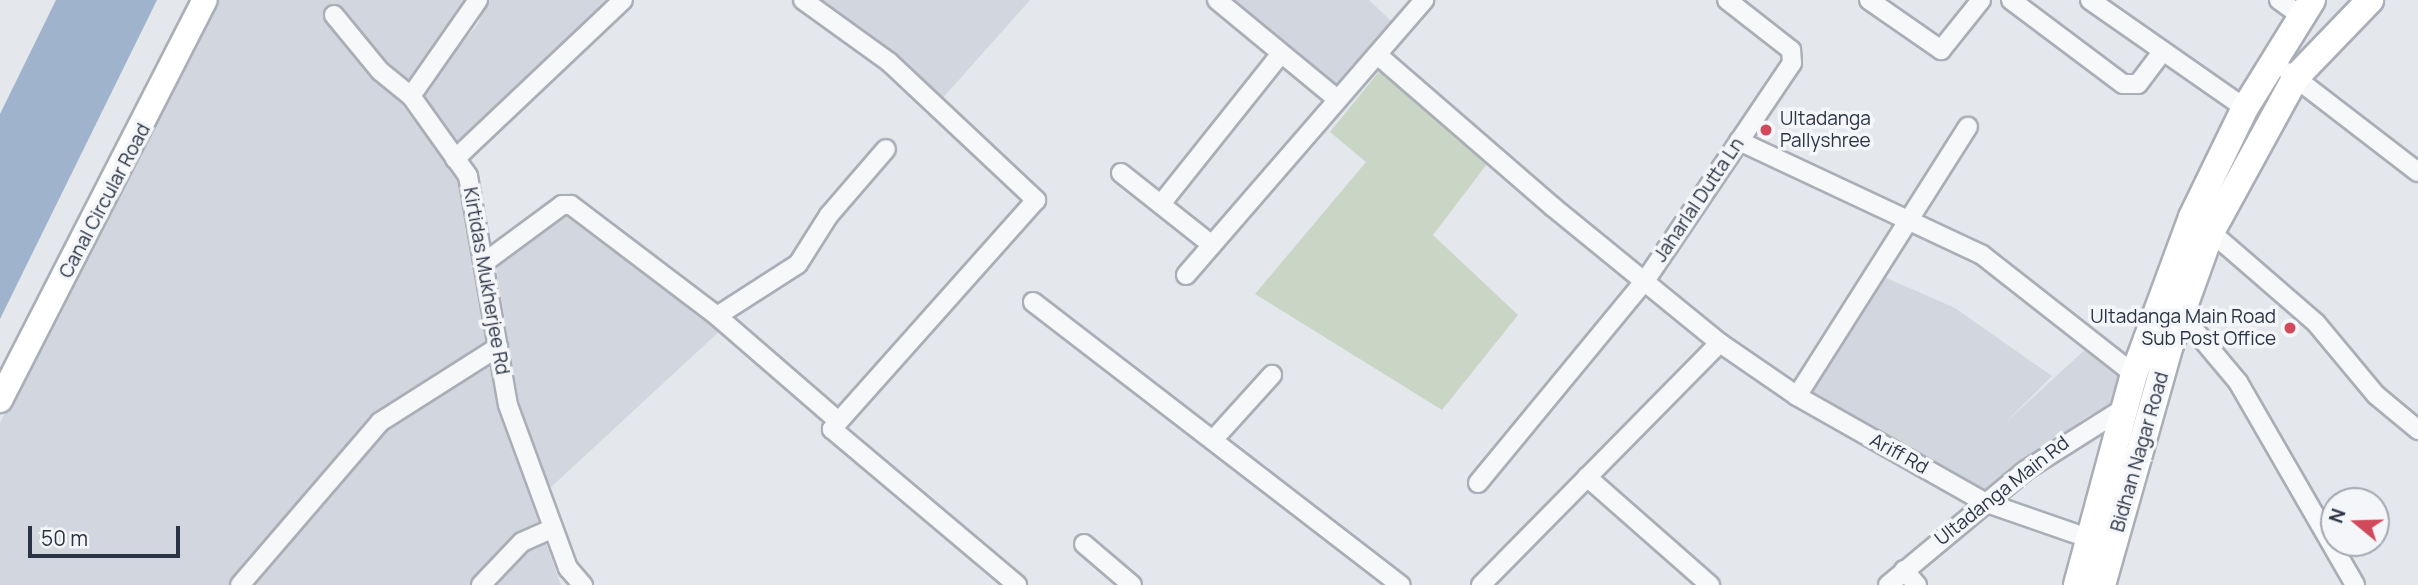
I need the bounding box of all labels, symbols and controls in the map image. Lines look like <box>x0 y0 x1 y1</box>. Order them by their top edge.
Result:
place label: Ultadanga Pallyshree <box>1780 108 1871 152</box>
street label: Canal Circular Road <box>55 120 155 282</box>
marker: Ultadanga Pallyshree <box>1758 122 1774 138</box>
street label: Jaharlal Dutta Ln <box>1649 134 1749 266</box>
street label: Kirtidas Mukherjee Rd <box>458 185 514 377</box>
place label: Ultadanga Main Road Sub Post Office <box>2090 306 2276 350</box>
marker: Ultadanga Main Road Sub Post Office <box>2282 320 2298 336</box>
street label: Bidhan Nagar Road <box>2106 369 2174 535</box>
street label: Ariff Rd <box>1866 429 1932 479</box>
street label: Ultadanga Main Rd <box>1930 432 2074 550</box>
north arrow <box>2320 487 2390 557</box>
text: N <box>2323 505 2352 527</box>
scale bar <box>32 512 184 556</box>
text: 50 m <box>41 524 88 552</box>

